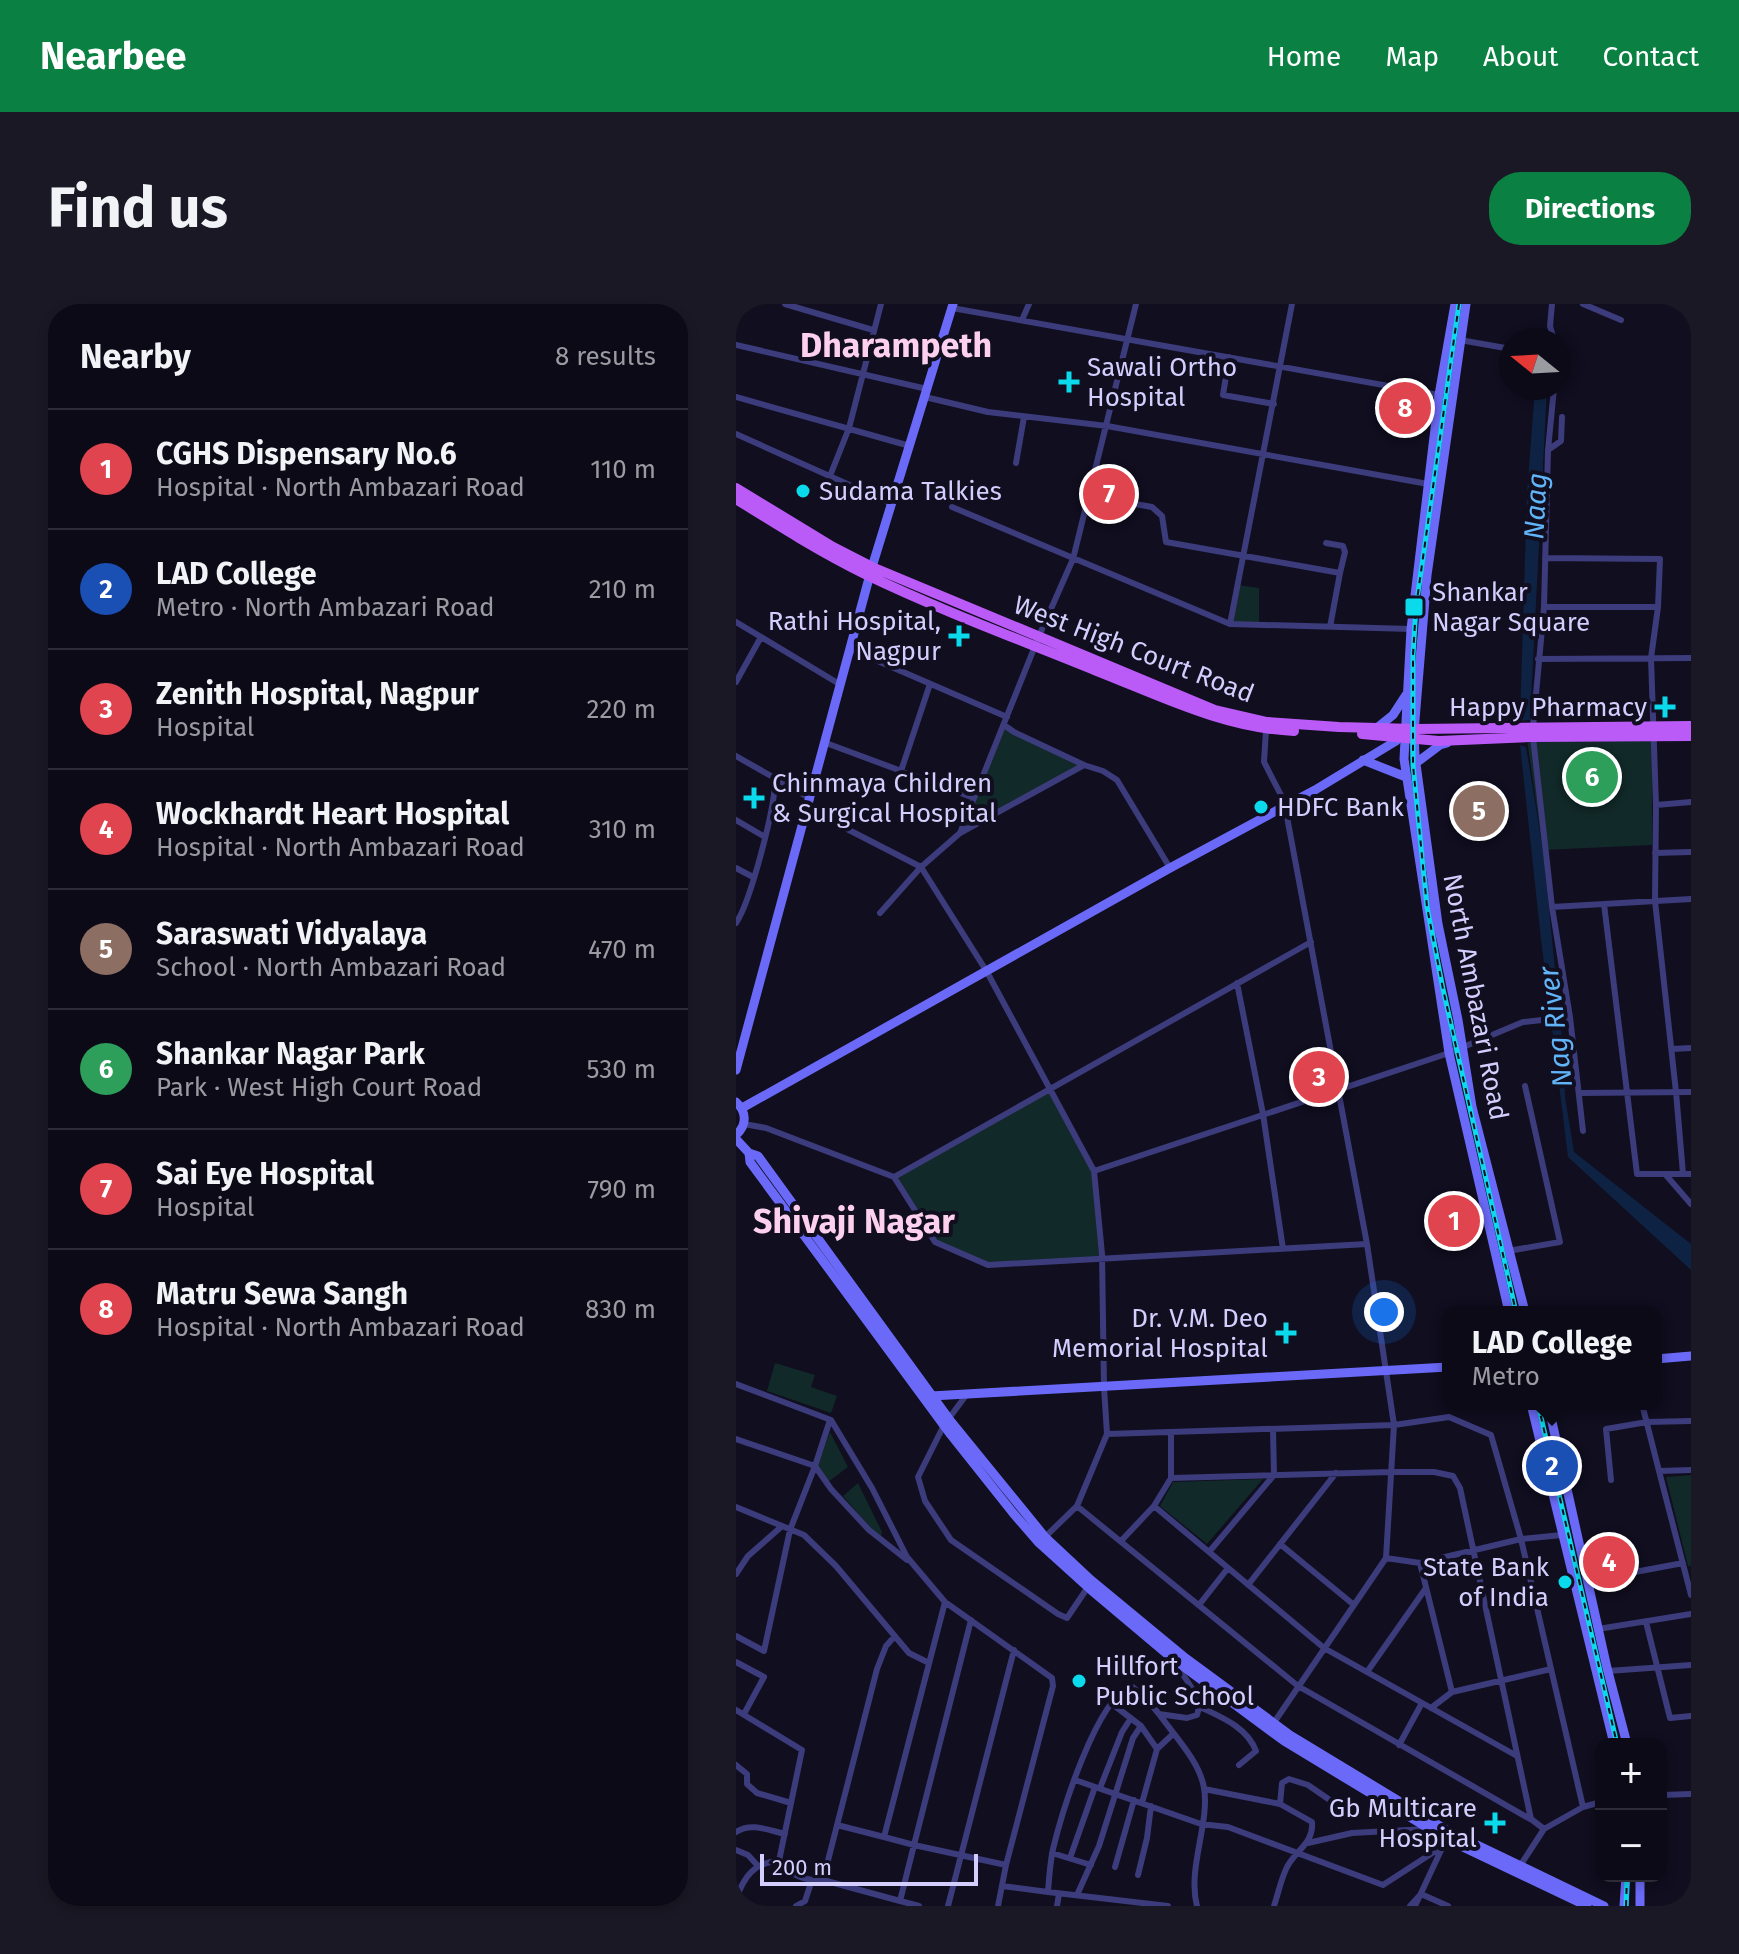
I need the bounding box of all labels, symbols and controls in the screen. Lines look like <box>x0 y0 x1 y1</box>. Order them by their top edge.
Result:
text: Nearbee <box>40 33 187 79</box>
text: Home <box>1267 40 1341 73</box>
text: Map <box>1385 40 1439 73</box>
text: About <box>1483 40 1558 73</box>
text: Contact <box>1602 40 1699 73</box>
button: Directions <box>1489 172 1691 245</box>
text: Find us <box>48 175 228 242</box>
district label: Dharampeth <box>800 325 992 366</box>
north arrow <box>1499 328 1571 400</box>
text: Nearby <box>80 336 191 377</box>
text: 8 results <box>555 341 656 372</box>
place label: Sawali Ortho Hospital <box>1087 352 1237 413</box>
marker: Sawali Ortho Hospital <box>1058 371 1080 393</box>
pin: 8 <box>1379 378 1431 438</box>
text: CGHS Dispensary No.6 <box>156 436 457 472</box>
text: 1 <box>100 454 112 485</box>
text: 110 m <box>590 454 656 485</box>
pin: 7 <box>1083 464 1135 524</box>
text: Hospital · North Ambazari Road <box>156 472 525 503</box>
water label: Naag <box>1517 472 1554 540</box>
place label: Sudama Talkies <box>819 476 1002 507</box>
marker: Sudama Talkies <box>794 482 812 500</box>
text: LAD College <box>156 556 317 592</box>
text: 2 <box>99 574 113 605</box>
text: 210 m <box>589 574 656 605</box>
place label: Shankar Nagar Square <box>1432 577 1590 638</box>
street label: West High Court Road <box>1009 589 1258 710</box>
text: Metro · North Ambazari Road <box>156 592 495 623</box>
marker: Shankar Nagar Square <box>1403 596 1425 618</box>
place label: Rathi Hospital, Nagpur <box>768 606 941 667</box>
marker: Rathi Hospital, Nagpur <box>948 625 970 647</box>
text: Zenith Hospital, Nagpur <box>156 676 479 712</box>
place label: Happy Pharmacy <box>1449 692 1647 723</box>
text: 3 <box>99 694 113 725</box>
text: 220 m <box>587 694 656 725</box>
marker: Happy Pharmacy <box>1654 696 1676 718</box>
text: Hospital <box>156 712 255 743</box>
pin: 6 <box>1566 747 1618 807</box>
place label: Chinmaya Children & Surgical Hospital <box>772 768 997 829</box>
pin: 5 <box>1453 781 1505 841</box>
marker: Chinmaya Children & Surgical Hospital <box>743 787 765 809</box>
place label: HDFC Bank <box>1277 792 1404 823</box>
text: Wockhardt Heart Hospital <box>156 796 509 832</box>
marker: HDFC Bank <box>1252 798 1270 816</box>
text: 4 <box>99 814 113 845</box>
text: 310 m <box>589 814 656 845</box>
text: Hospital · North Ambazari Road <box>156 832 525 863</box>
street label: North Ambazari Road <box>1436 871 1515 1123</box>
text: Saraswati Vidyalaya <box>156 916 427 952</box>
text: 5 <box>99 934 113 965</box>
text: 470 m <box>588 934 656 965</box>
text: School · North Ambazari Road <box>156 952 506 983</box>
water label: Nag River <box>1532 963 1579 1089</box>
text: Shankar Nagar Park <box>156 1036 425 1072</box>
pin: 3 <box>1293 1047 1345 1107</box>
text: 6 <box>99 1054 113 1085</box>
text: 530 m <box>587 1054 656 1085</box>
text: Park · West High Court Road <box>156 1072 482 1103</box>
text: Sai Eye Hospital <box>156 1156 374 1192</box>
text: 7 <box>100 1174 112 1205</box>
text: 790 m <box>588 1174 656 1205</box>
pin: 1 <box>1428 1191 1480 1251</box>
text: Hospital <box>156 1192 255 1223</box>
district label: Shivaji Nagar <box>753 1201 955 1242</box>
text: Matru Sewa Sangh <box>156 1276 408 1312</box>
your location <box>1364 1292 1404 1332</box>
text: 8 <box>98 1294 114 1325</box>
text: 830 m <box>585 1294 656 1325</box>
place label: Dr. V.M. Deo Memorial Hospital <box>1052 1303 1268 1364</box>
popup <box>1442 1306 1662 1410</box>
text: Hospital · North Ambazari Road <box>156 1312 525 1343</box>
marker: Dr. V.M. Deo Memorial Hospital <box>1275 1322 1297 1344</box>
text: LAD College <box>1472 1325 1632 1361</box>
text: Metro <box>1472 1361 1540 1392</box>
pin: 2 <box>1526 1436 1578 1496</box>
pin: 4 <box>1583 1532 1635 1592</box>
place label: State Bank of India <box>1423 1552 1550 1613</box>
marker: State Bank of India <box>1556 1573 1574 1591</box>
place label: Hillfort Public School <box>1095 1651 1254 1712</box>
marker: Hillfort Public School <box>1070 1672 1088 1690</box>
map controls <box>1595 1738 1667 1882</box>
button: + <box>1595 1738 1667 1810</box>
place label: Gb Multicare Hospital <box>1329 1793 1477 1854</box>
button: − <box>1595 1810 1667 1882</box>
marker: Gb Multicare Hospital <box>1484 1812 1506 1834</box>
scale bar <box>760 1850 978 1886</box>
text: 200 m <box>772 1854 832 1881</box>

